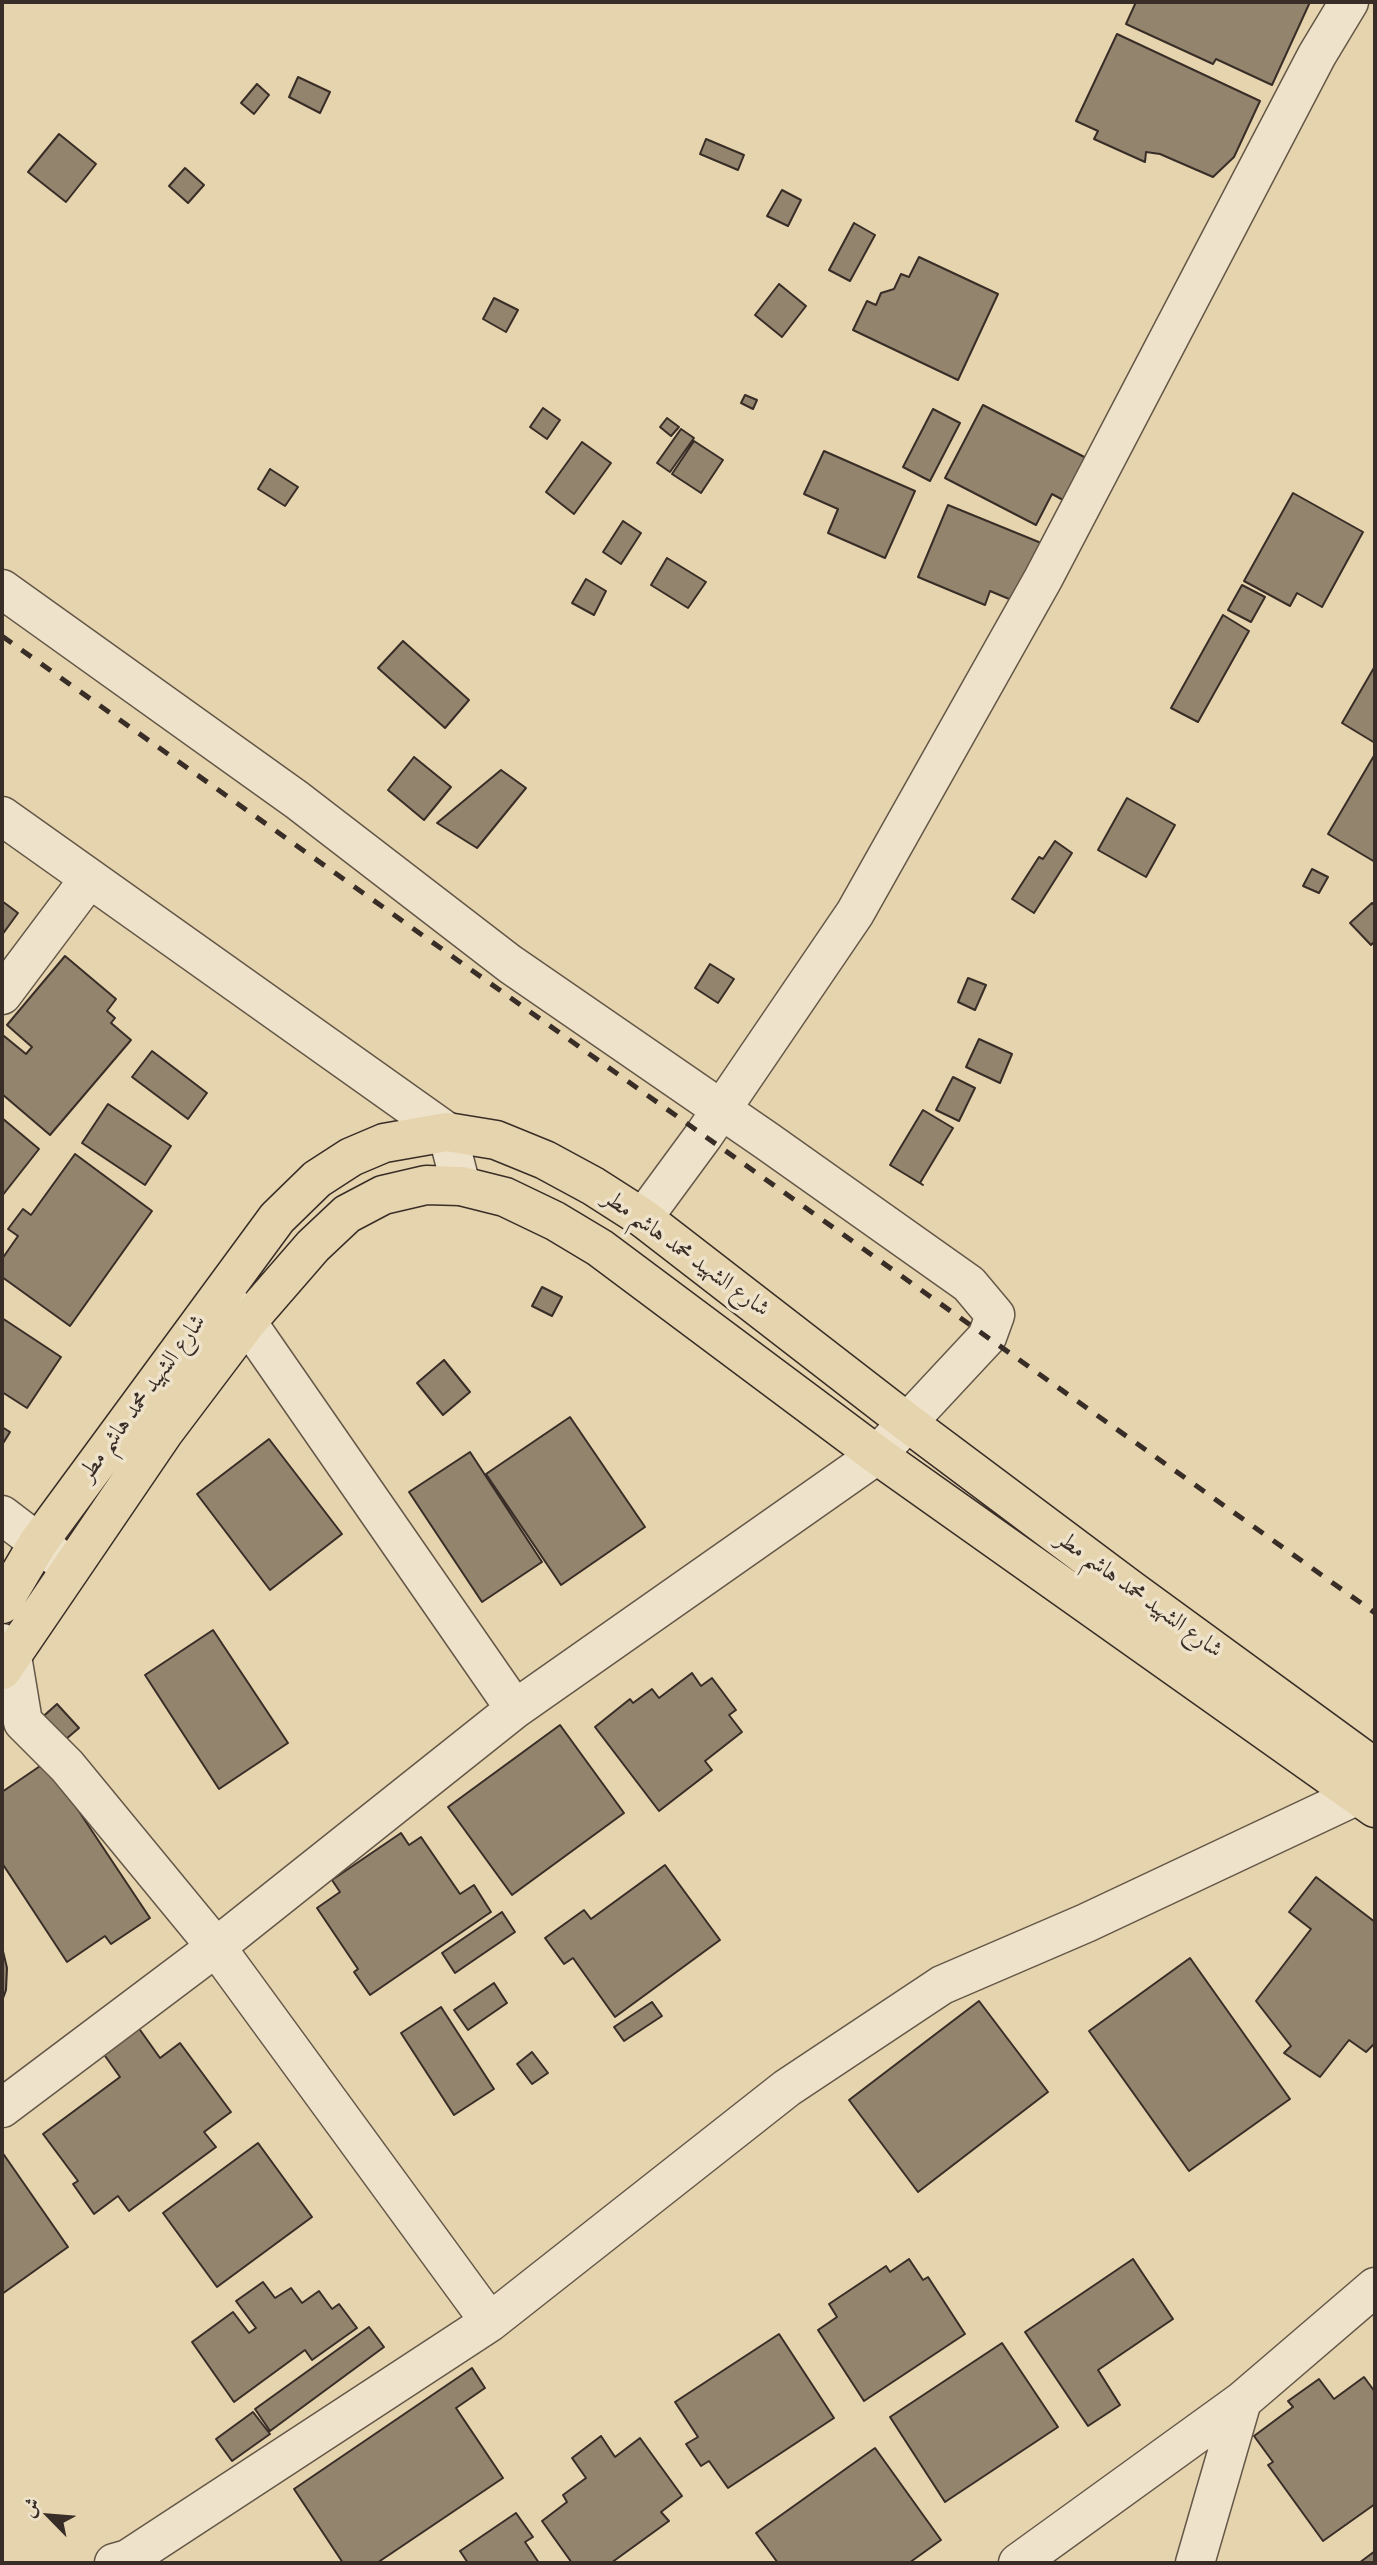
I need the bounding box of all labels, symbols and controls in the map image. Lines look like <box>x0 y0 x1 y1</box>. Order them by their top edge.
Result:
street label: شارع الشهيد محمد هاشم مطر <box>598 1184 774 1324</box>
street label: شارع الشهيد محمد هاشم مطر <box>73 1310 213 1486</box>
street label: شارع الشهيد محمد هاشم مطر <box>1051 1525 1227 1665</box>
north arrow <box>14 2481 84 2551</box>
text: ش <box>13 2493 47 2522</box>

